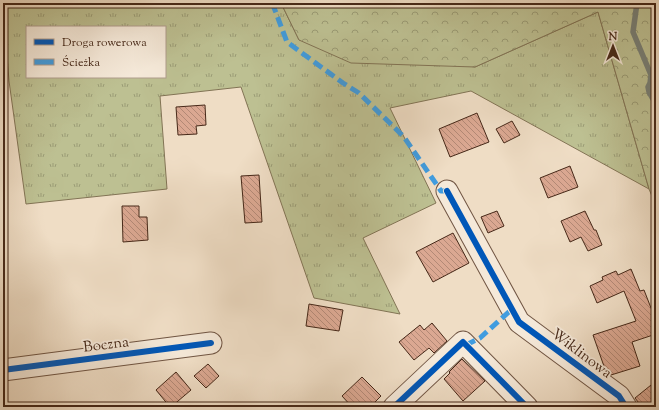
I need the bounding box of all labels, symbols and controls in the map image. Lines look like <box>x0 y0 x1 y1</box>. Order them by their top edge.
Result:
legend <box>26 26 166 78</box>
north arrow <box>593 26 633 66</box>
text: N <box>608 29 618 45</box>
text: Droga rowerowa <box>62 34 147 52</box>
text: Ścieżka <box>62 54 101 72</box>
street label: Wiklinowa <box>546 324 616 384</box>
street label: Boczna <box>82 332 130 359</box>

